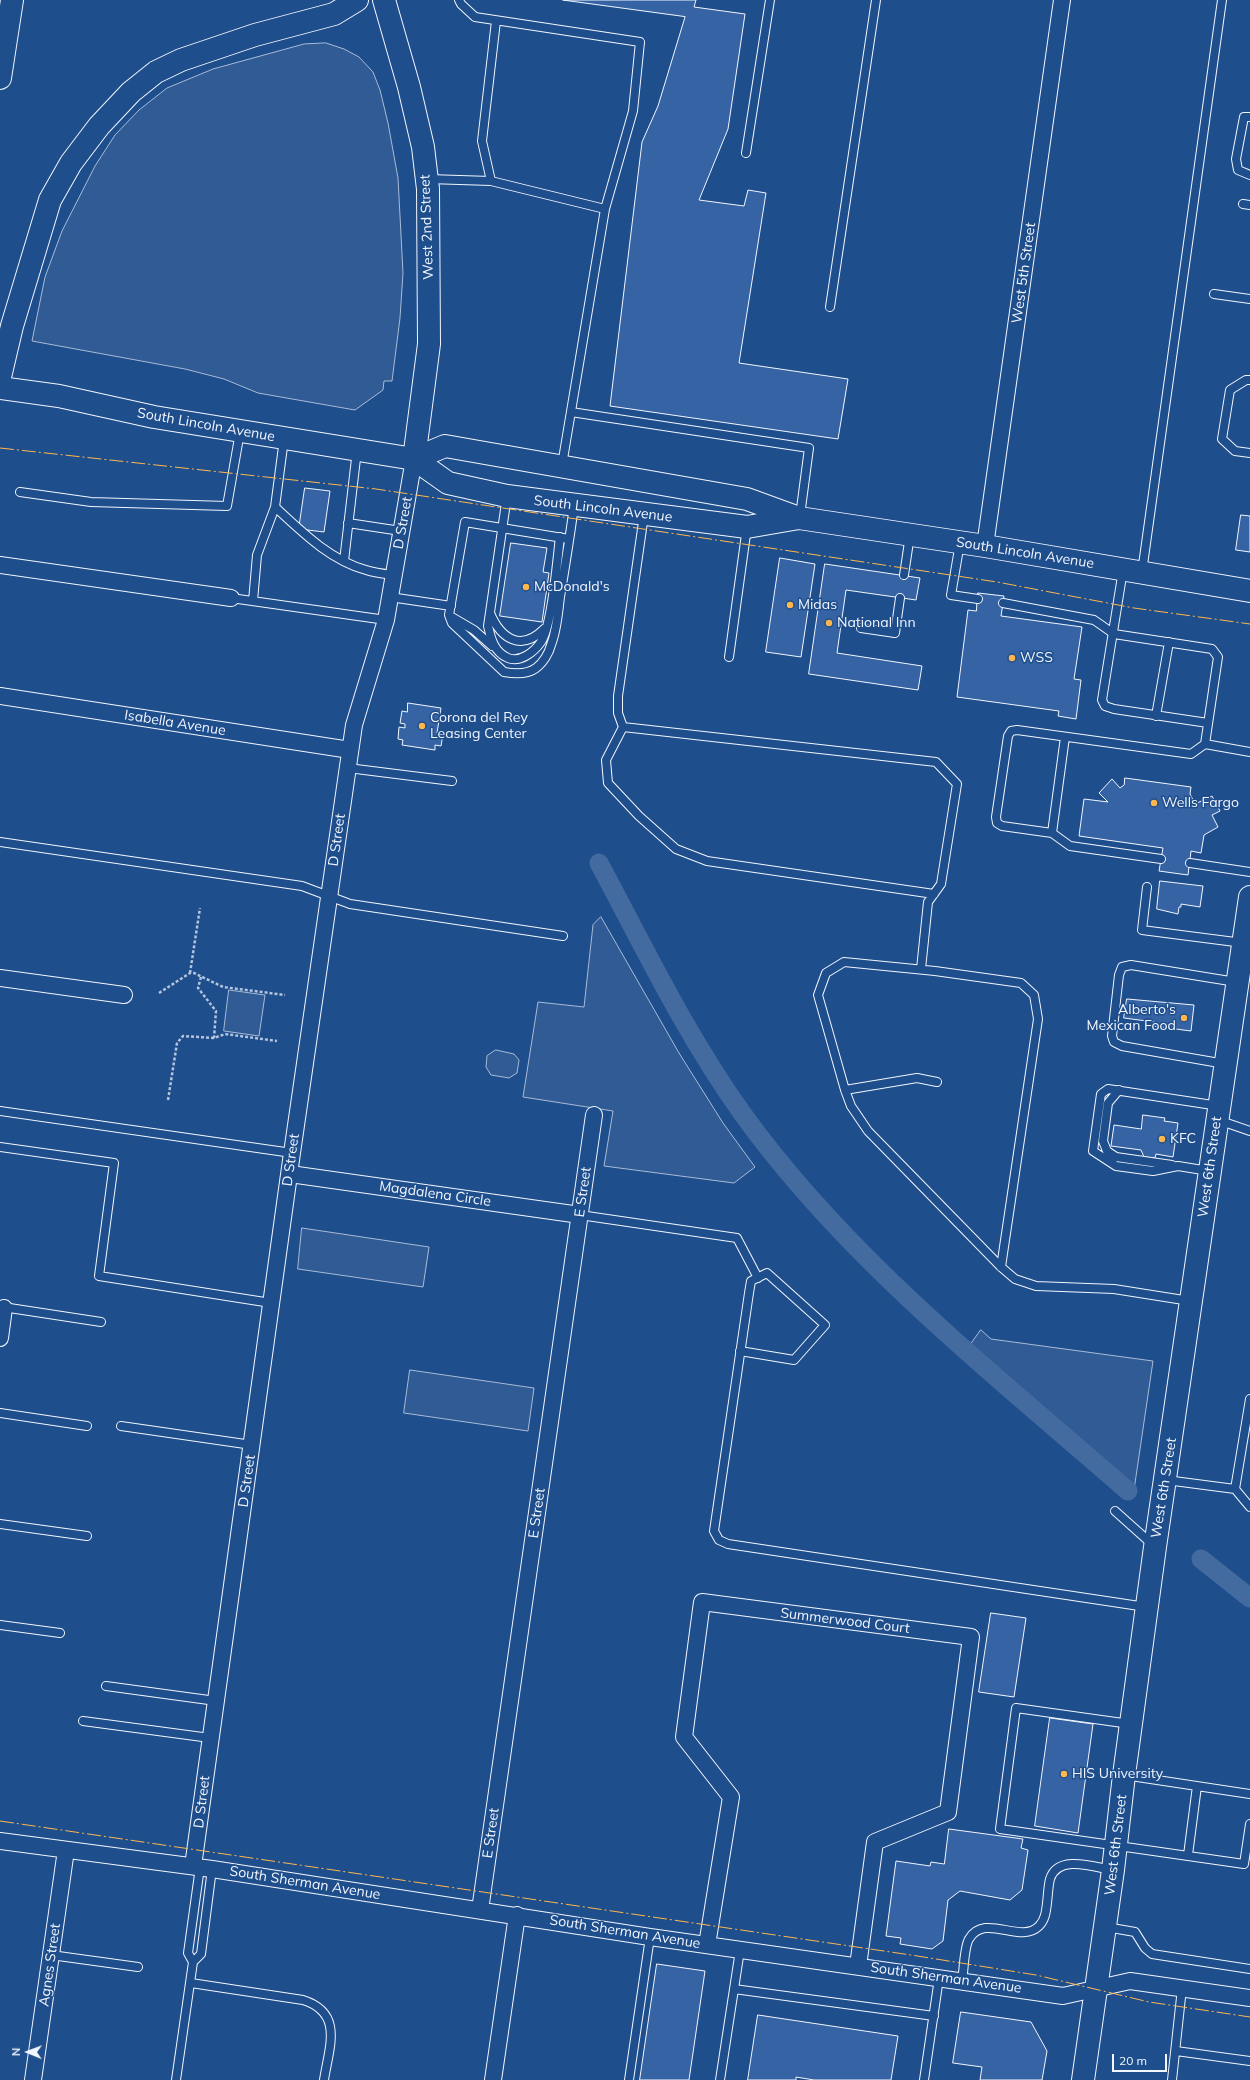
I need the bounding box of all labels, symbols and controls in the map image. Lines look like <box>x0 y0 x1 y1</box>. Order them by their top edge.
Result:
street label: West 2nd Street <box>417 174 437 280</box>
street label: West 5th Street <box>1009 221 1039 325</box>
street label: South Lincoln Avenue <box>136 405 276 445</box>
street label: South Lincoln Avenue <box>533 492 673 526</box>
street label: D Street <box>390 496 416 550</box>
street label: South Lincoln Avenue <box>955 534 1095 572</box>
place label: McDonald's <box>534 579 610 595</box>
marker: McDonald's <box>521 582 531 592</box>
place label: Midas <box>798 597 837 613</box>
marker: Midas <box>785 600 795 610</box>
place label: National Inn <box>837 615 916 631</box>
marker: National Inn <box>824 618 834 628</box>
place label: WSS <box>1020 650 1053 666</box>
marker: WSS <box>1007 653 1017 663</box>
street label: Isabella Avenue <box>123 707 227 739</box>
place label: Corona del Rey Leasing Center <box>430 710 528 742</box>
marker: Corona del Rey Leasing Center <box>417 721 427 731</box>
place label: Wells Fargo <box>1162 795 1239 811</box>
marker: Wells Fargo <box>1149 798 1159 808</box>
street label: D Street <box>325 813 349 867</box>
place label: Alberto's Mexican Food <box>1086 1002 1176 1034</box>
marker: Alberto's Mexican Food <box>1179 1013 1189 1023</box>
street label: West 6th Street <box>1195 1115 1225 1219</box>
place label: KFC <box>1170 1131 1196 1147</box>
street label: D Street <box>279 1133 303 1187</box>
marker: KFC <box>1157 1134 1167 1144</box>
street label: E Street <box>571 1166 595 1218</box>
street label: Magdalena Circle <box>378 1178 492 1210</box>
street label: West 6th Street <box>1148 1436 1180 1540</box>
street label: D Street <box>235 1454 259 1508</box>
street label: E Street <box>525 1487 549 1539</box>
street label: Summerwood Court <box>779 1605 911 1637</box>
place label: HIS University <box>1072 1766 1163 1782</box>
marker: HIS University <box>1059 1769 1069 1779</box>
street label: D Street <box>190 1775 214 1829</box>
street label: West 6th Street <box>1101 1794 1131 1896</box>
street label: E Street <box>479 1807 503 1859</box>
street label: South Sherman Avenue <box>228 1863 382 1903</box>
street label: South Sherman Avenue <box>548 1912 702 1952</box>
street label: Agnes Street <box>36 1922 64 2008</box>
street label: South Sherman Avenue <box>869 1959 1023 1997</box>
north arrow <box>8 2032 48 2072</box>
scale bar <box>1114 2046 1169 2072</box>
text: N <box>9 2048 23 2056</box>
text: 20 m <box>1119 2053 1147 2068</box>

